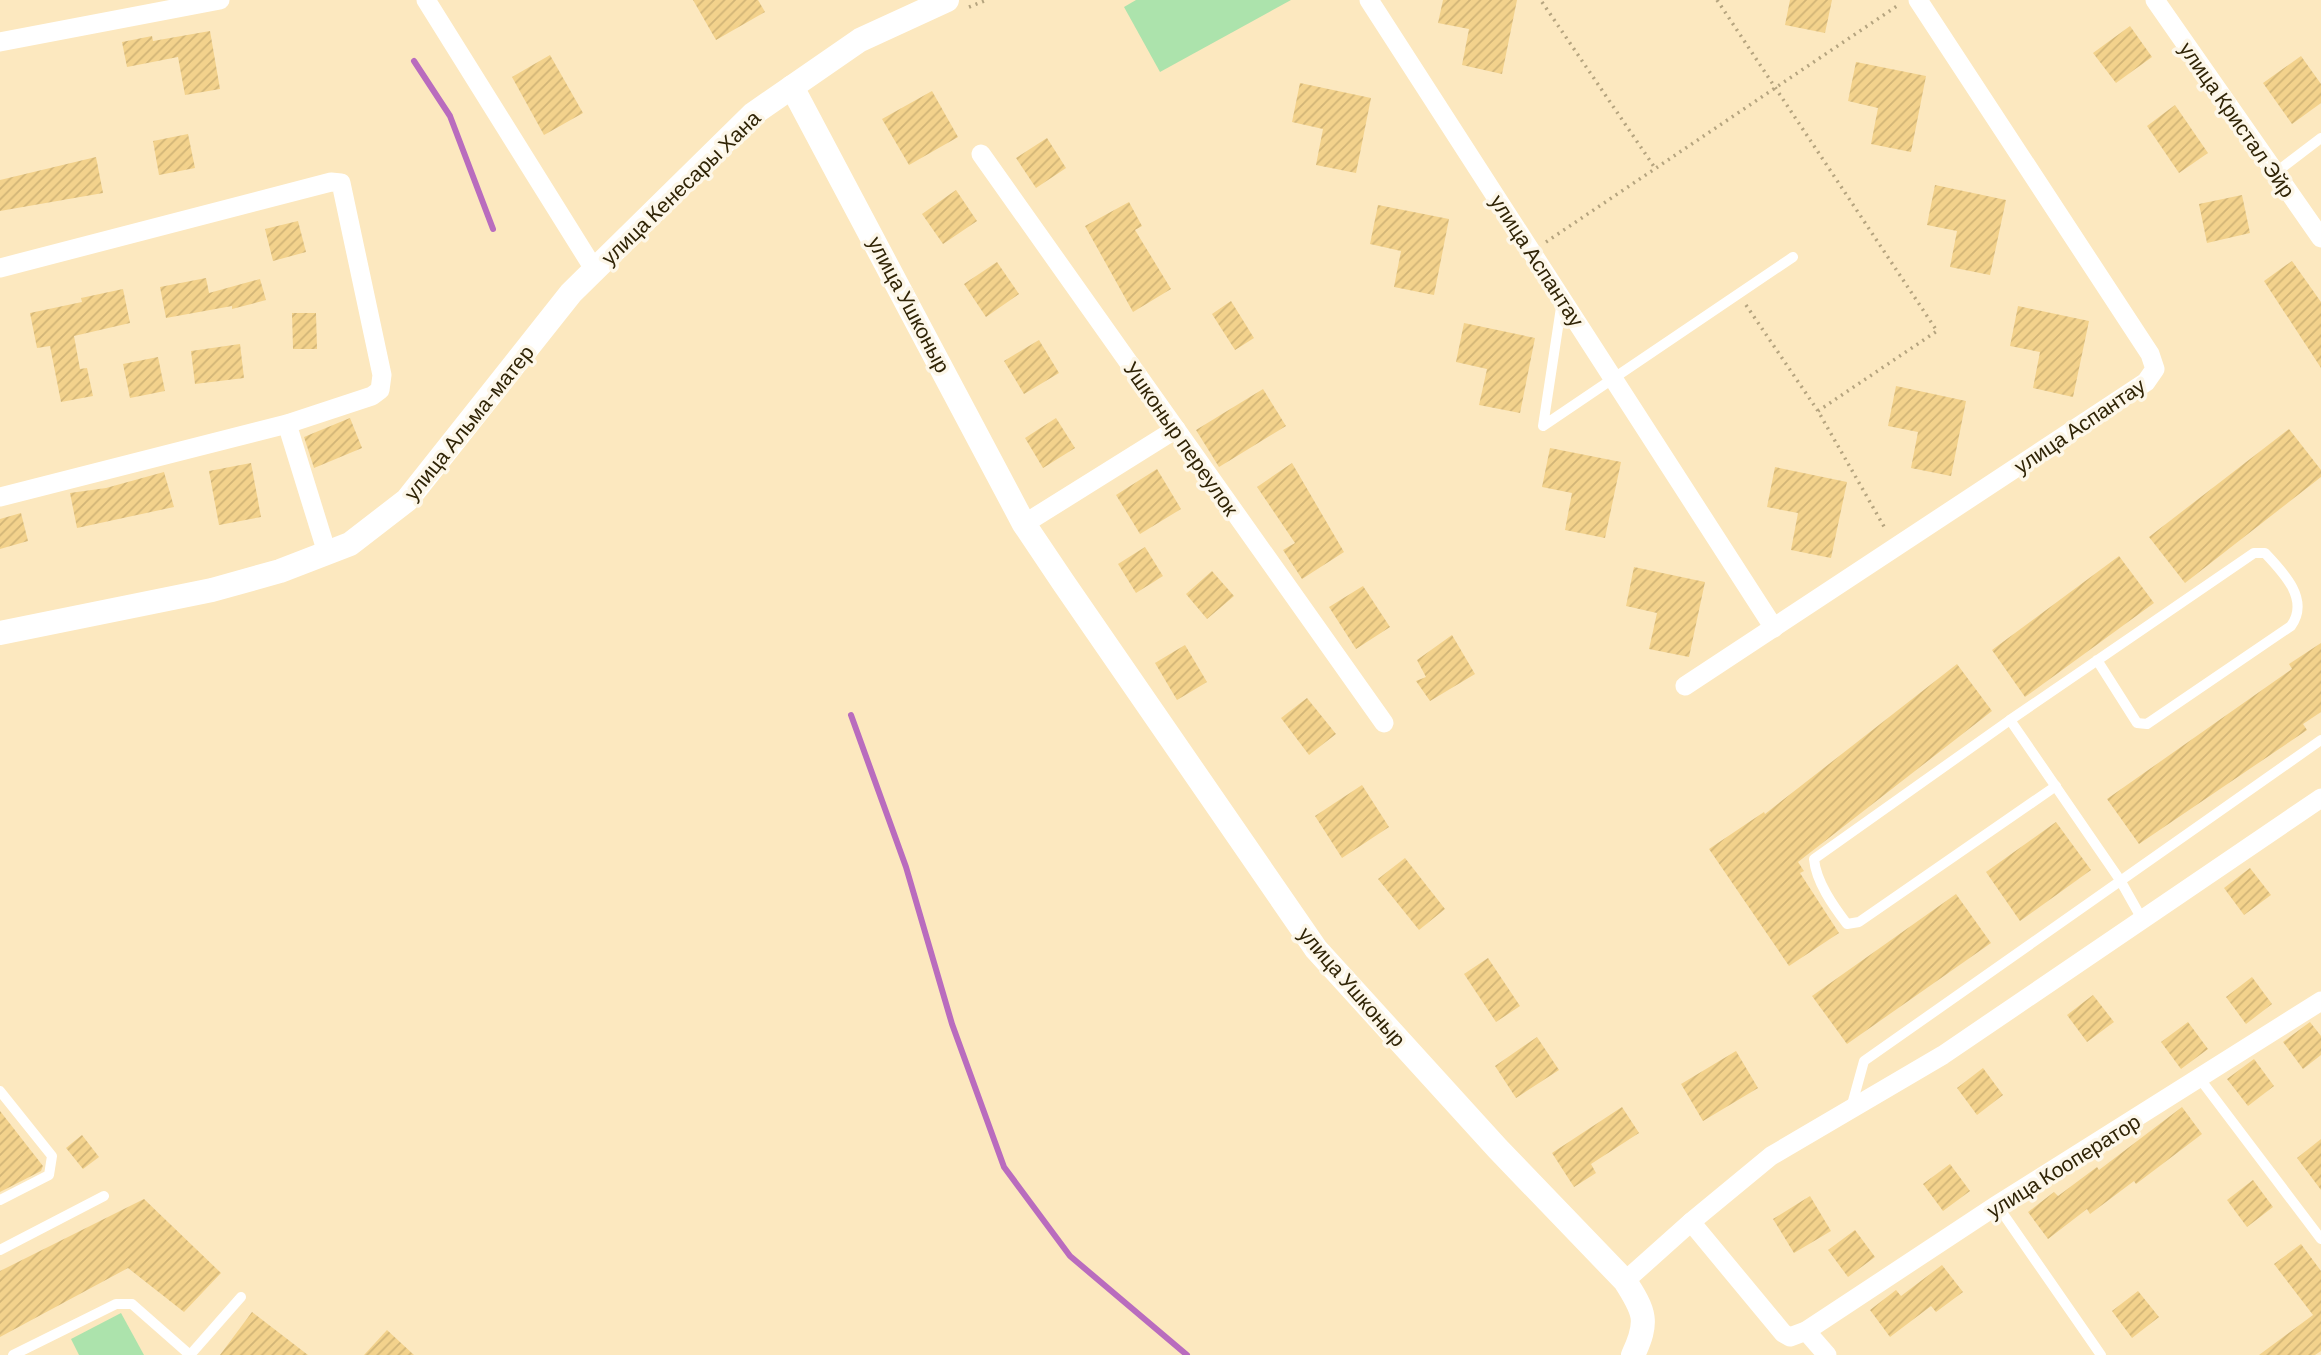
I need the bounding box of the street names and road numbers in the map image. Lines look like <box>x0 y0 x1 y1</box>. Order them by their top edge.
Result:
street label: улица Кристал Эйр <box>2175 36 2301 202</box>
street label: улица Кенесары Хана <box>595 104 765 269</box>
street label: улица Аспантау <box>1486 189 1590 331</box>
street label: улица Ушконыр <box>864 232 956 376</box>
street label: улица Альма-матер <box>398 340 538 504</box>
street label: Ушконыр переулок <box>1119 356 1245 521</box>
street label: улица Аспантау <box>2009 372 2150 478</box>
street label: улица Ушконыр <box>1294 921 1412 1051</box>
street label: улица Кооператор <box>1982 1108 2144 1222</box>

